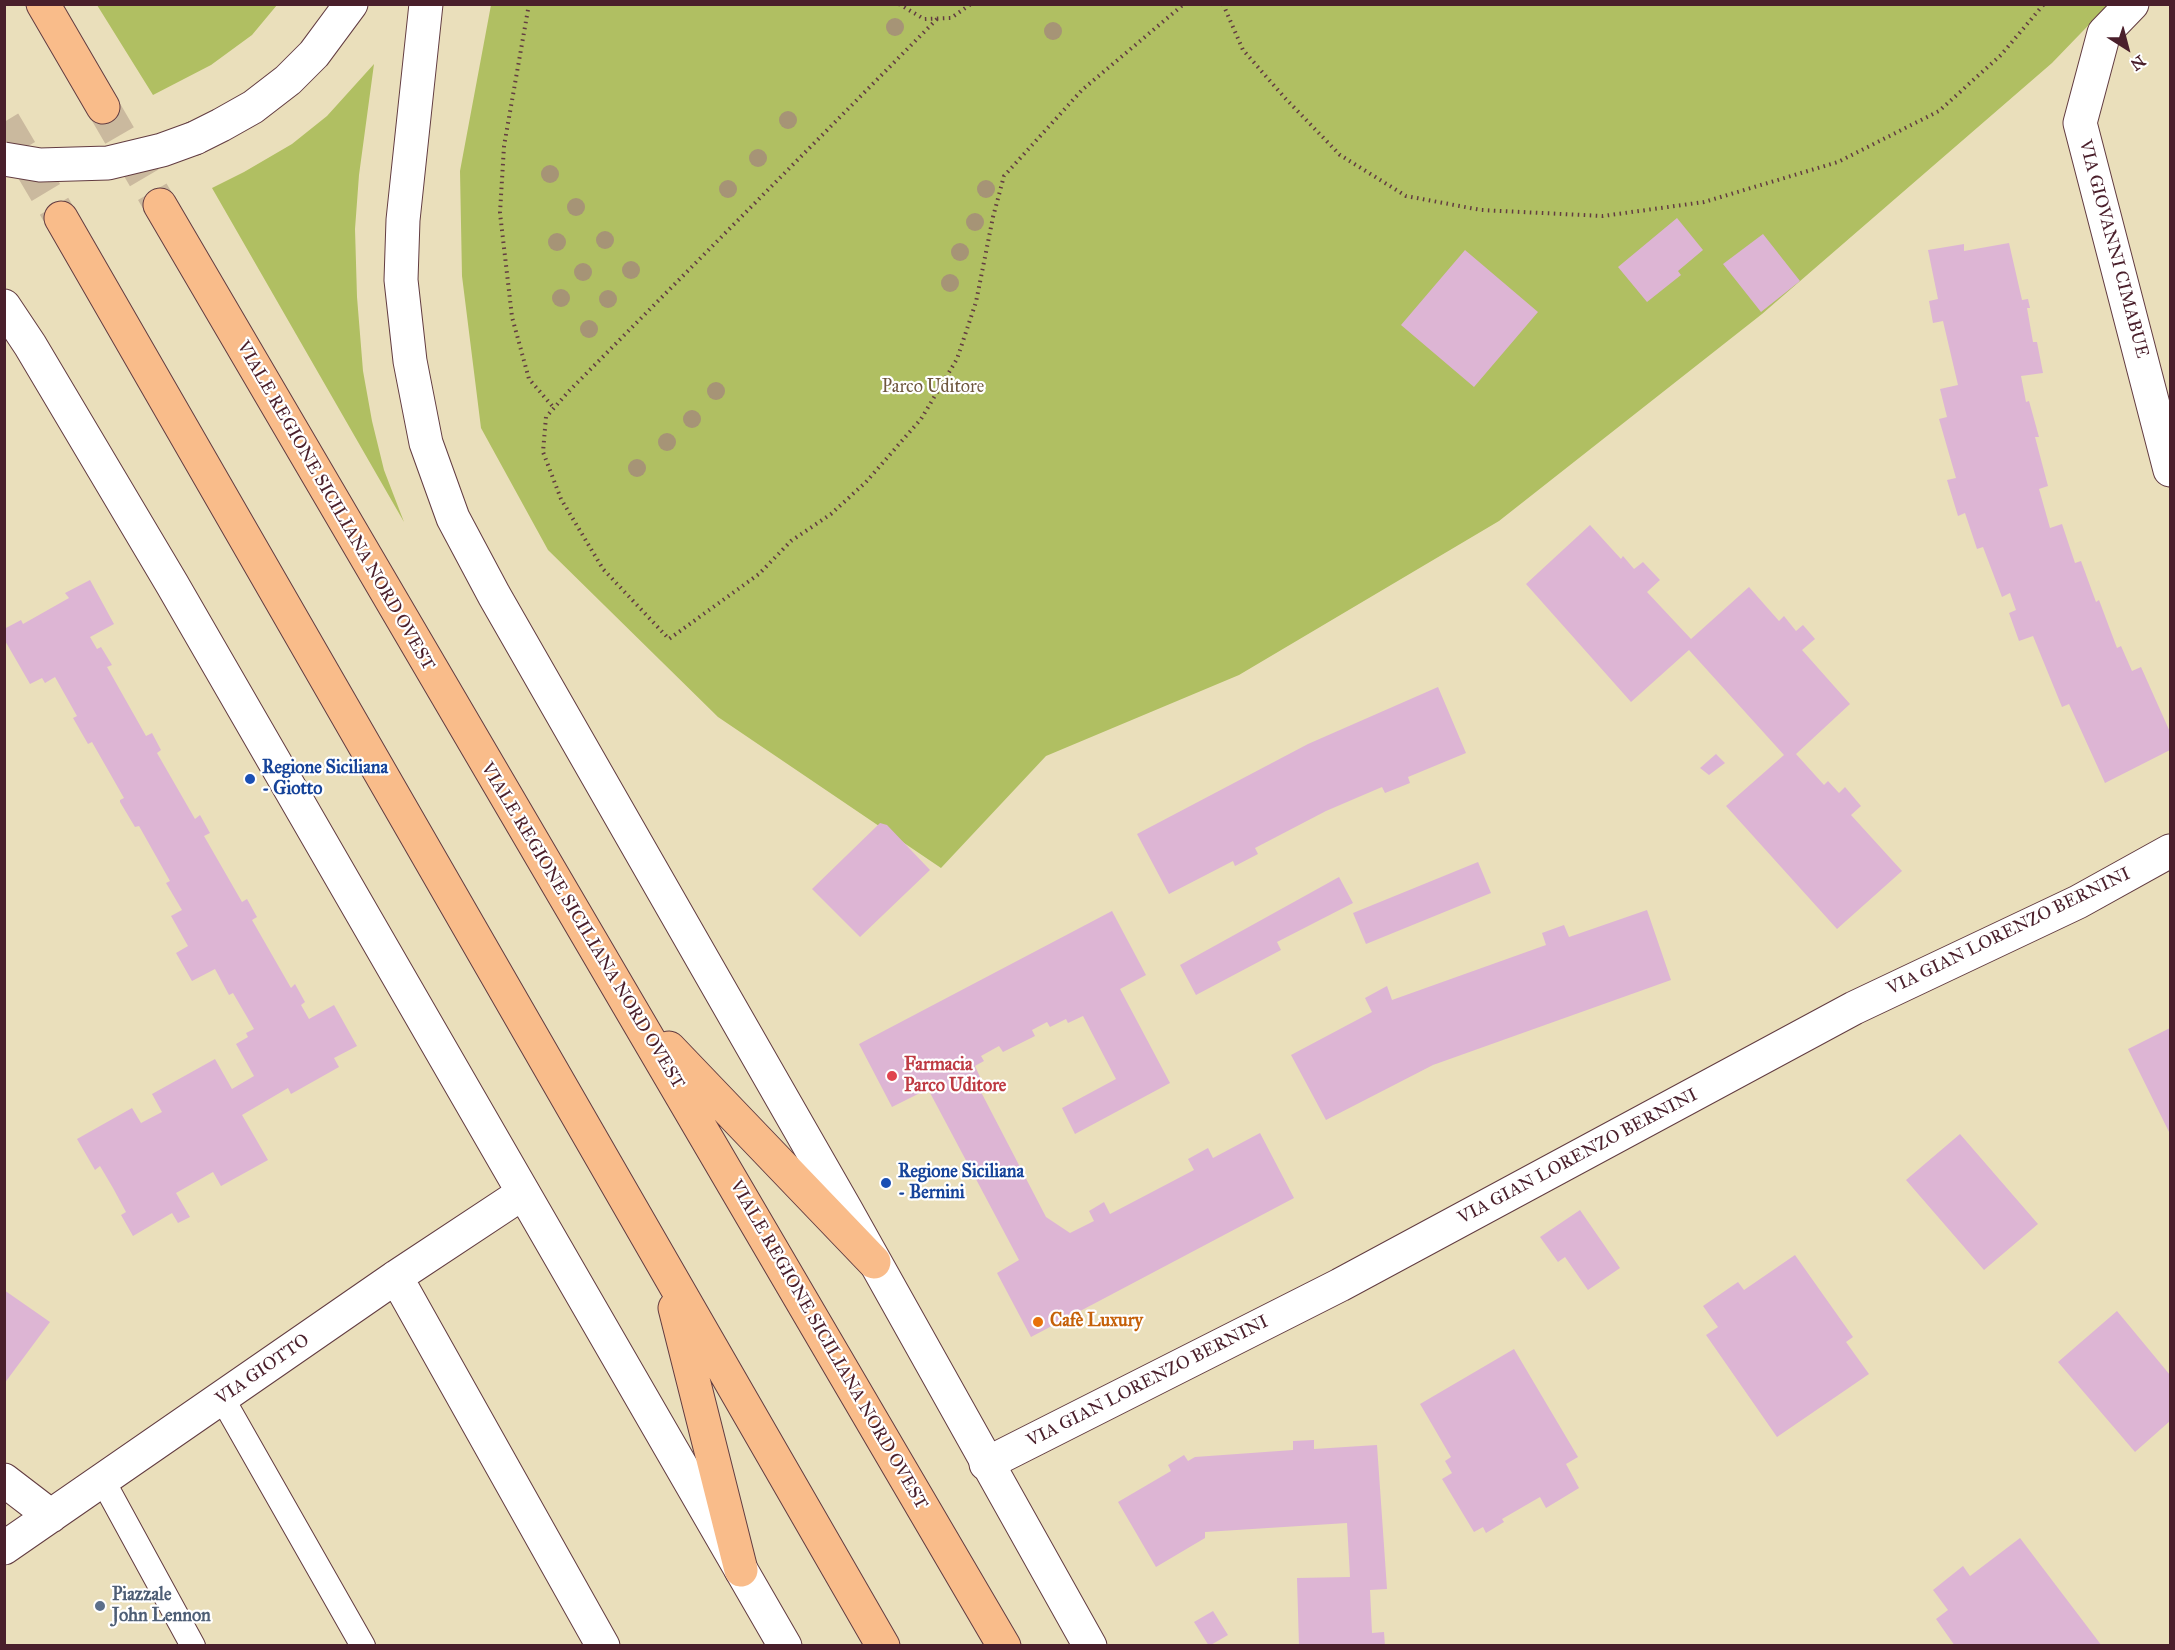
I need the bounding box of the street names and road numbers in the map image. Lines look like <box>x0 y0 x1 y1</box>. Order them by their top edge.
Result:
street label: VIA GIOVANNI CIMABUE <box>2073 137 2153 361</box>
street label: VIALE REGIONE SICILIANA NORD OVEST <box>231 337 439 675</box>
street label: VIALE REGIONE SICILIANA NORD OVEST <box>476 759 688 1093</box>
street label: VIA GIAN LORENZO BERNINI <box>1884 864 2134 1000</box>
street label: VIA GIAN LORENZO BERNINI <box>1455 1085 1701 1229</box>
street label: VIALE REGIONE SICILIANA NORD OVEST <box>724 1176 932 1514</box>
street label: VIA GIAN LORENZO BERNINI <box>1024 1312 1272 1452</box>
street label: VIA GIOTTO <box>212 1330 314 1410</box>

